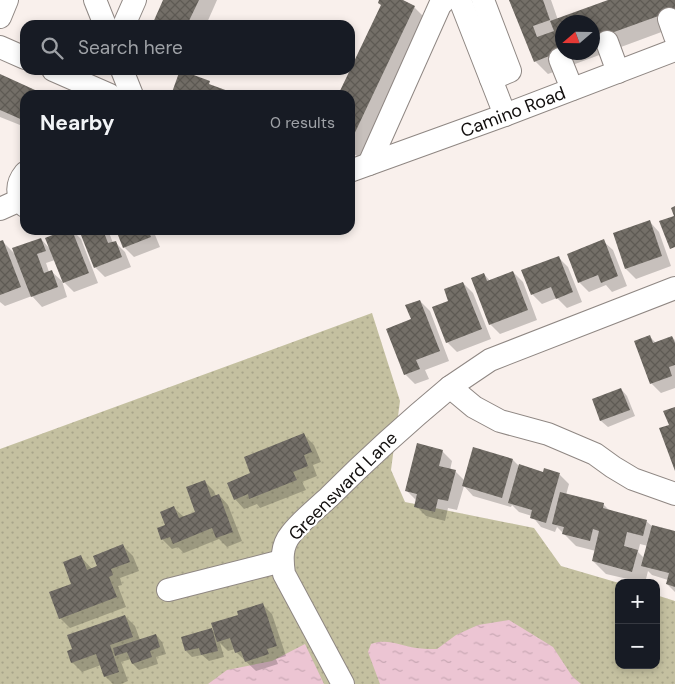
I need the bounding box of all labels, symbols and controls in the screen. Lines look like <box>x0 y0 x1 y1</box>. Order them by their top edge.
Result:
north arrow <box>555 15 600 60</box>
search box <box>20 20 355 75</box>
icon: search <box>38 34 66 62</box>
text: Search here <box>78 35 183 60</box>
street label: Camino Road <box>457 81 569 143</box>
text: Nearby <box>40 109 114 137</box>
text: 0 results <box>270 112 335 133</box>
street label: Greensward Lane <box>283 426 403 546</box>
map controls <box>615 579 660 669</box>
button: + <box>615 579 660 624</box>
button: − <box>615 624 660 669</box>

